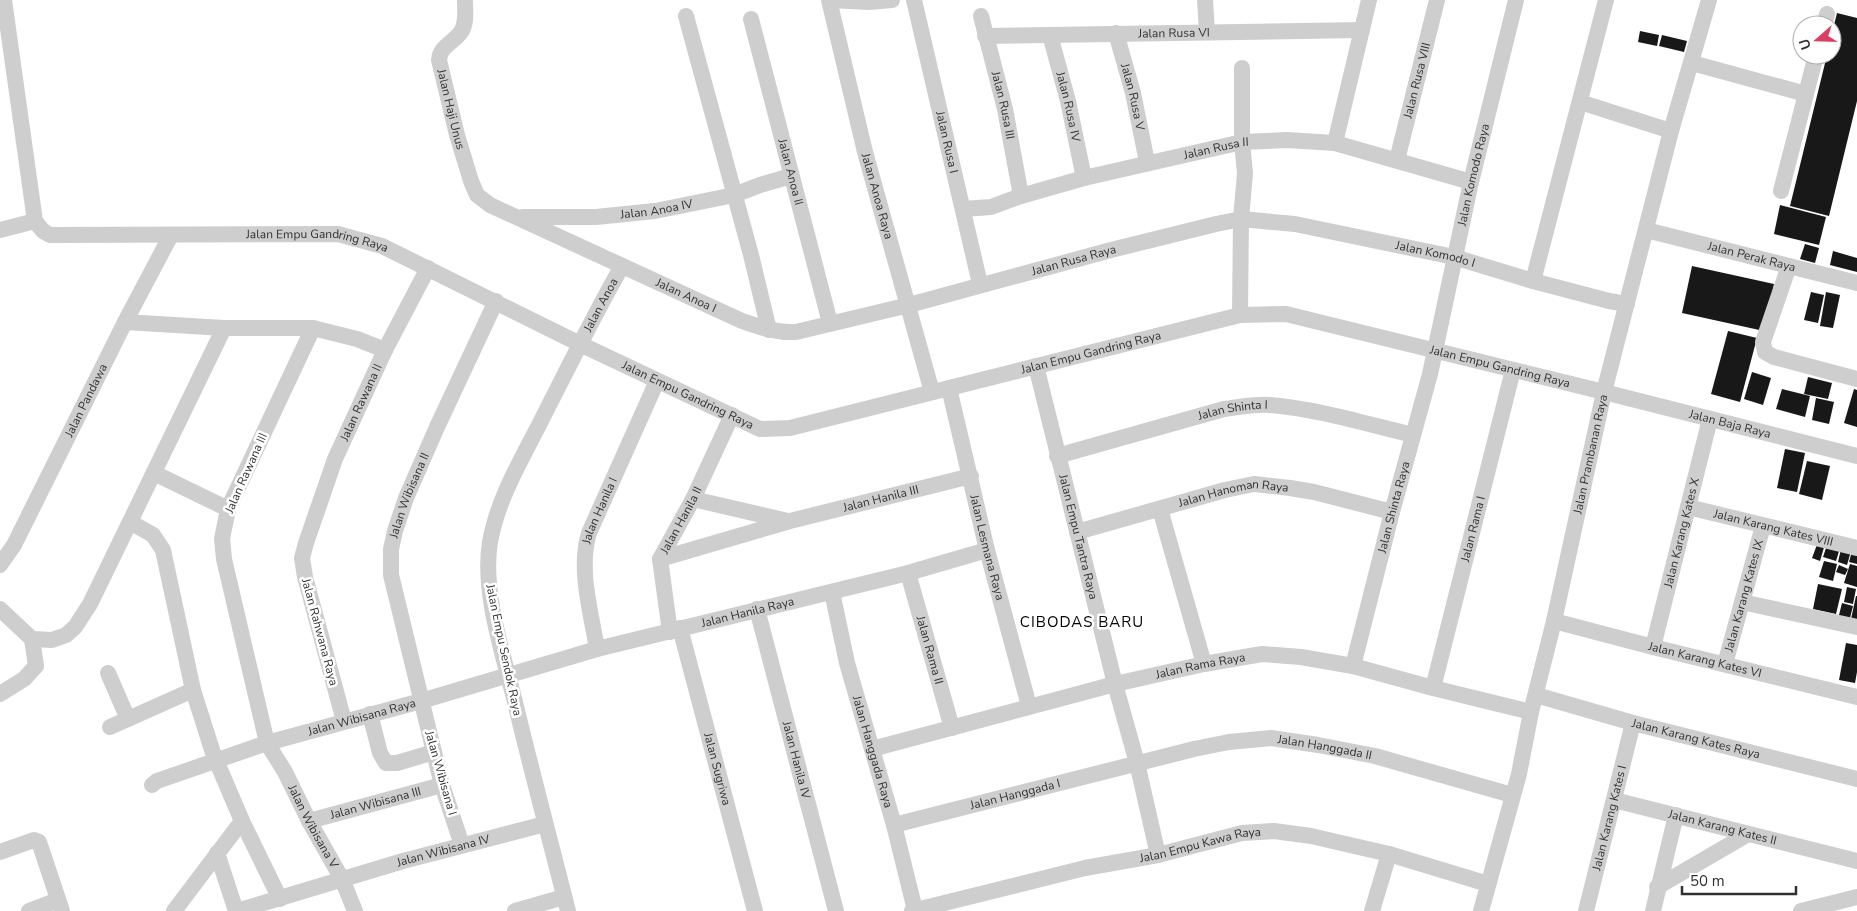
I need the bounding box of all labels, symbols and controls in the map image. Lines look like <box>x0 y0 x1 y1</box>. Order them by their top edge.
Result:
north arrow <box>1792 15 1842 65</box>
street label: Jalan Rusa VI <box>1137 24 1210 42</box>
text: U <box>1795 36 1816 52</box>
street label: Jalan Rusa VIII <box>1399 41 1434 121</box>
street label: Jalan Rusa V <box>1117 60 1149 132</box>
street label: Jalan Haji Unus <box>433 66 469 152</box>
street label: Jalan Rusa III <box>987 69 1018 141</box>
street label: Jalan Rusa IV <box>1052 69 1084 144</box>
street label: Jalan Rusa I <box>932 109 962 175</box>
street label: Jalan Komodo Raya <box>1454 122 1493 228</box>
street label: Jalan Rusa II <box>1181 134 1249 163</box>
street label: Jalan Anoa II <box>774 136 807 207</box>
street label: Jalan Anoa Raya <box>857 150 897 241</box>
street label: Jalan Anoa IV <box>618 195 695 223</box>
street label: Jalan Empu Gandring Raya <box>245 226 391 256</box>
street label: Jalan Komodo I <box>1393 237 1477 271</box>
street label: Jalan Perak Raya <box>1705 238 1797 275</box>
street label: Jalan Rusa Raya <box>1029 241 1118 280</box>
street label: Jalan Anoa I <box>652 274 719 316</box>
street label: Jalan Anoa <box>579 275 622 335</box>
street label: Jalan Empu Gandring Raya <box>1018 327 1163 378</box>
street label: Jalan Empu Gandring Raya <box>1427 341 1572 391</box>
street label: Jalan Empu Gandring Raya <box>619 357 757 433</box>
street label: Jalan Pandawa <box>61 361 111 441</box>
street label: Jalan Rawana II <box>336 361 386 445</box>
street label: Jalan Prambanan Raya <box>1569 393 1611 516</box>
street label: Jalan Shinta I <box>1195 397 1268 424</box>
street label: Jalan Baja Raya <box>1686 406 1773 442</box>
street label: Jalan Rawana III <box>221 430 271 517</box>
street label: Jalan Wibisana II <box>385 450 433 541</box>
street label: Jalan Shinta Raya <box>1374 459 1414 556</box>
street label: Jalan Empu Tantra Raya <box>1055 472 1102 601</box>
street label: Jalan Hanila I <box>578 475 621 546</box>
street label: Jalan Hanoman Raya <box>1176 476 1289 511</box>
street label: Jalan Karang Kates X <box>1660 476 1703 590</box>
street label: Jalan Hanila III <box>840 481 920 516</box>
street label: Jalan Hanila II <box>656 484 706 558</box>
street label: Jalan Lesmana Raya <box>966 492 1008 602</box>
street label: Jalan Rama I <box>1457 494 1489 565</box>
street label: Jalan Karang Kates VIII <box>1711 505 1835 550</box>
street label: Jalan Karang Kates IX <box>1720 537 1767 654</box>
street label: Jalan Rahwana Raya <box>298 576 342 687</box>
street label: Jalan Empu Sendok Raya <box>482 582 526 717</box>
street label: Jalan Hanila Raya <box>699 593 796 631</box>
district label: CIBODAS BARU <box>1020 612 1144 632</box>
street label: Jalan Rama II <box>912 613 947 686</box>
street label: Jalan Karang Kates VI <box>1646 638 1763 681</box>
street label: Jalan Rama Raya <box>1153 649 1247 683</box>
street label: Jalan Hanggada Raya <box>849 693 897 810</box>
street label: Jalan Wibisana Raya <box>305 695 417 740</box>
street label: Jalan Karang Kates Raya <box>1629 715 1762 763</box>
street label: Jalan Hanila IV <box>778 718 814 801</box>
street label: Jalan Wibisana I <box>421 728 461 817</box>
street label: Jalan Sugriwa <box>700 730 735 807</box>
street label: Jalan Hanggada II <box>1276 731 1373 763</box>
street label: Jalan Karang Kates I <box>1588 764 1630 873</box>
street label: Jalan Hanggada I <box>967 775 1062 814</box>
street label: Jalan Wibisana V <box>284 781 343 872</box>
street label: Jalan Wibisana III <box>327 783 423 823</box>
street label: Jalan Karang Kates II <box>1666 806 1778 849</box>
street label: Jalan Empu Kawa Raya <box>1137 824 1261 866</box>
street label: Jalan Wibisana IV <box>394 831 492 871</box>
scale bar <box>1682 864 1796 896</box>
text: 50 m <box>1690 871 1725 891</box>

